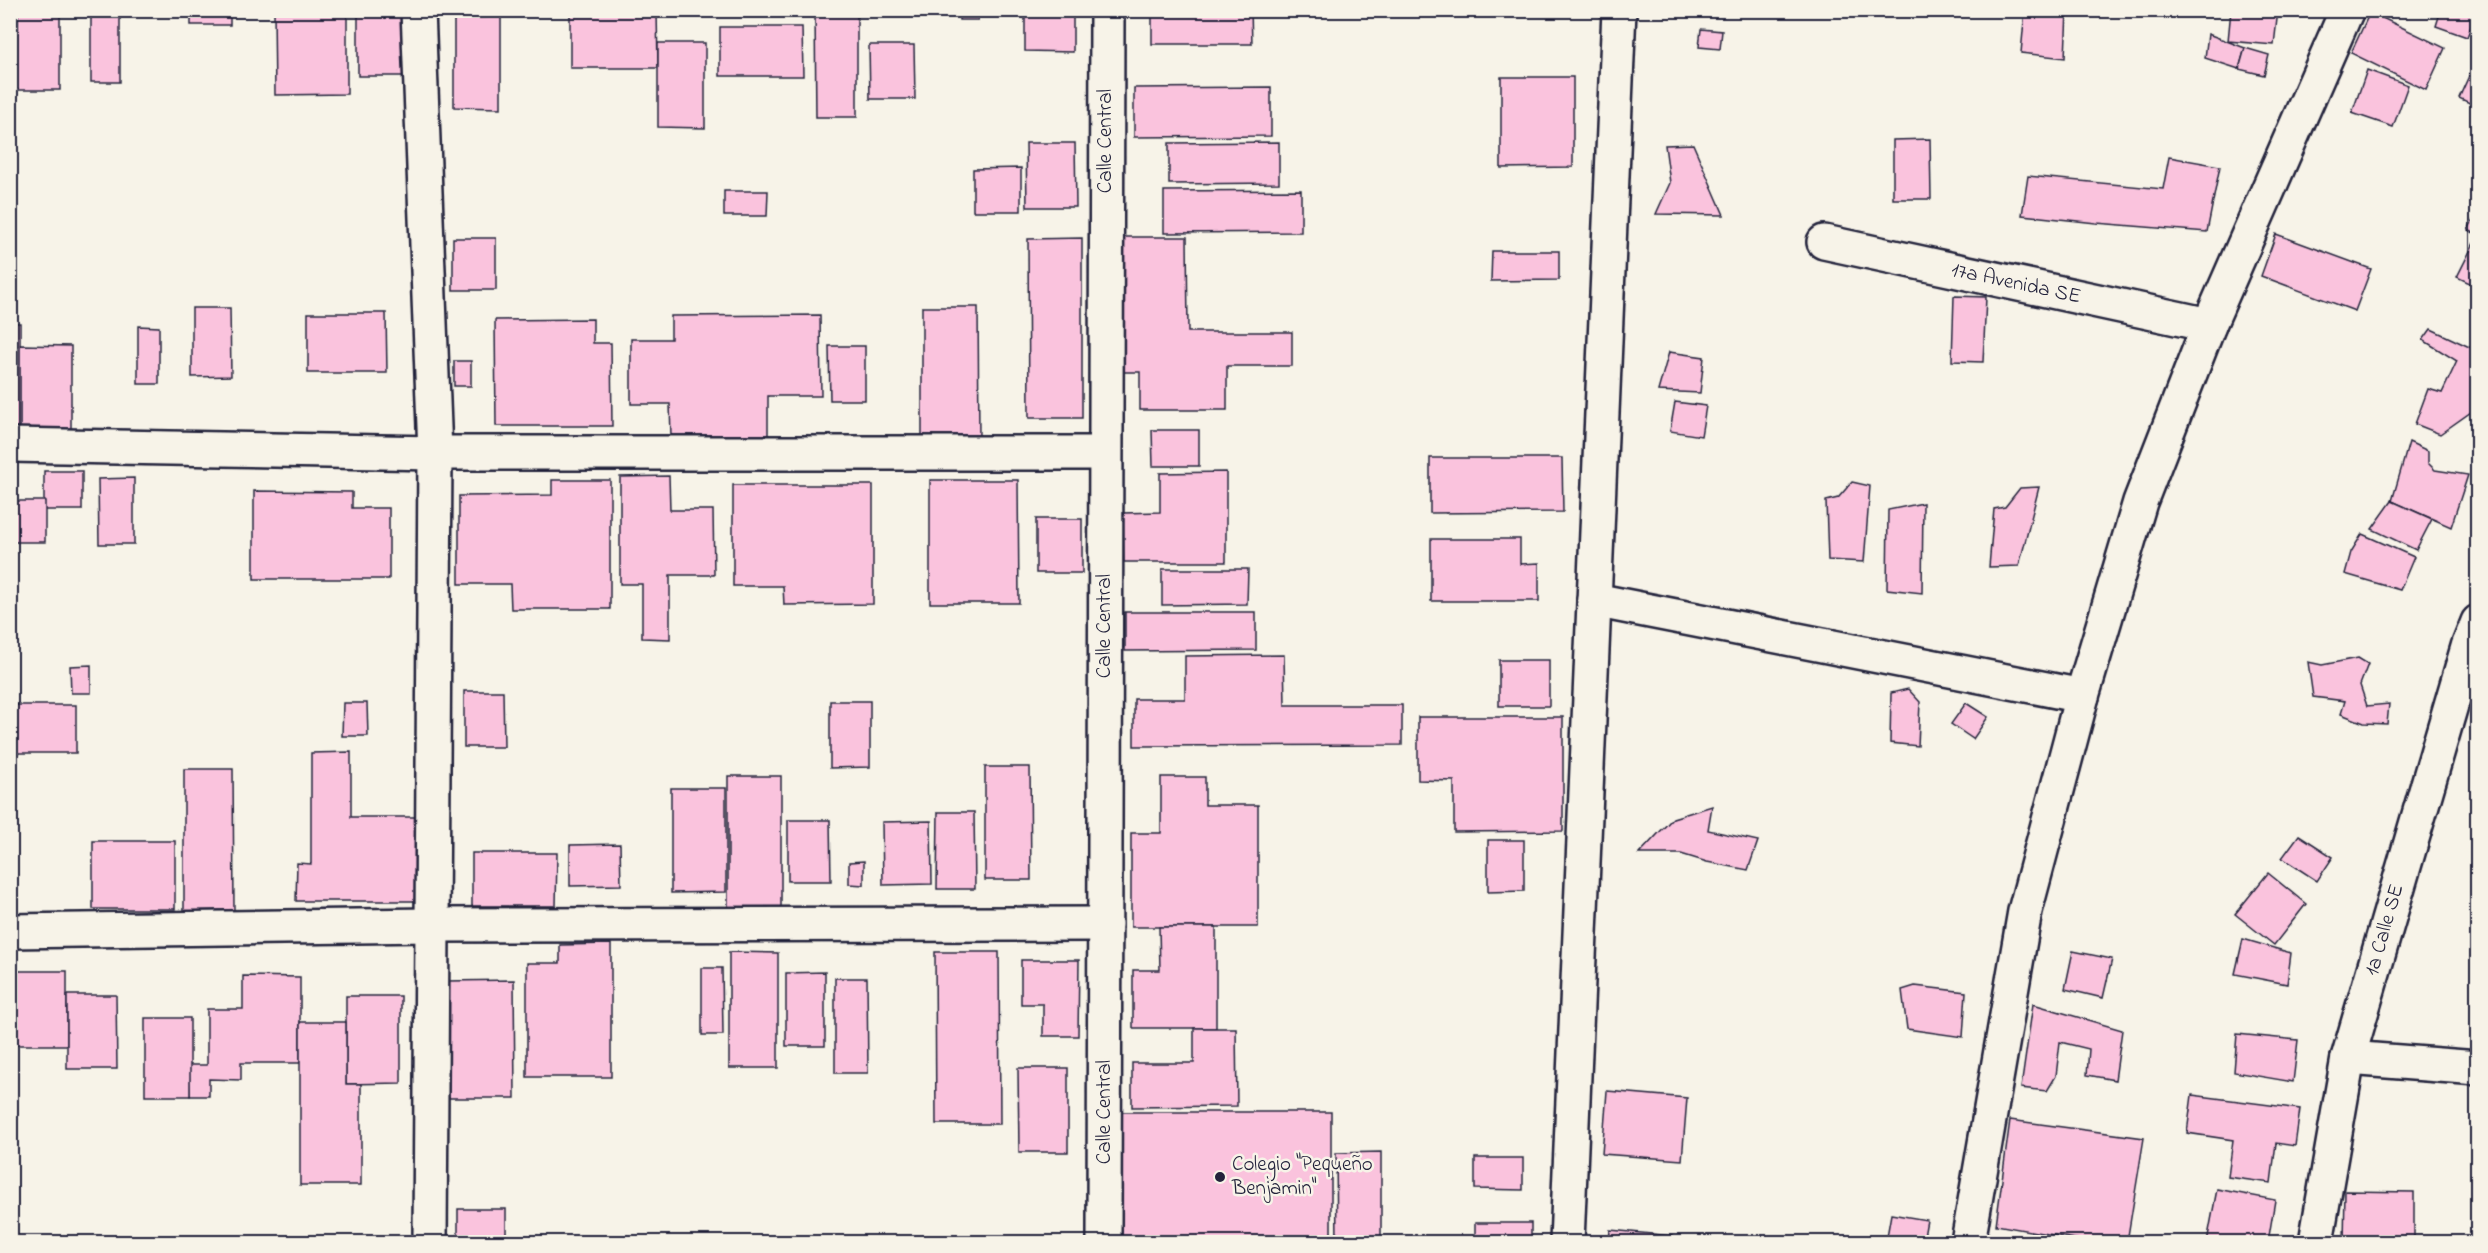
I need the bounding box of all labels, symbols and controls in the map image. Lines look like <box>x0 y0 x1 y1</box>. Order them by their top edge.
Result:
street label: Calle Central <box>1091 89 1121 193</box>
street label: 17a Avenida SE <box>1948 256 2084 312</box>
street label: Calle Central <box>1090 574 1120 678</box>
street label: 1a Calle SE <box>2358 881 2412 979</box>
street label: Calle Central <box>1090 1060 1120 1164</box>
place label: Colegio "Pequeño Benjamin" <box>1231 1150 1373 1204</box>
marker: Colegio "Pequeño Benjamin" <box>1213 1170 1227 1184</box>

